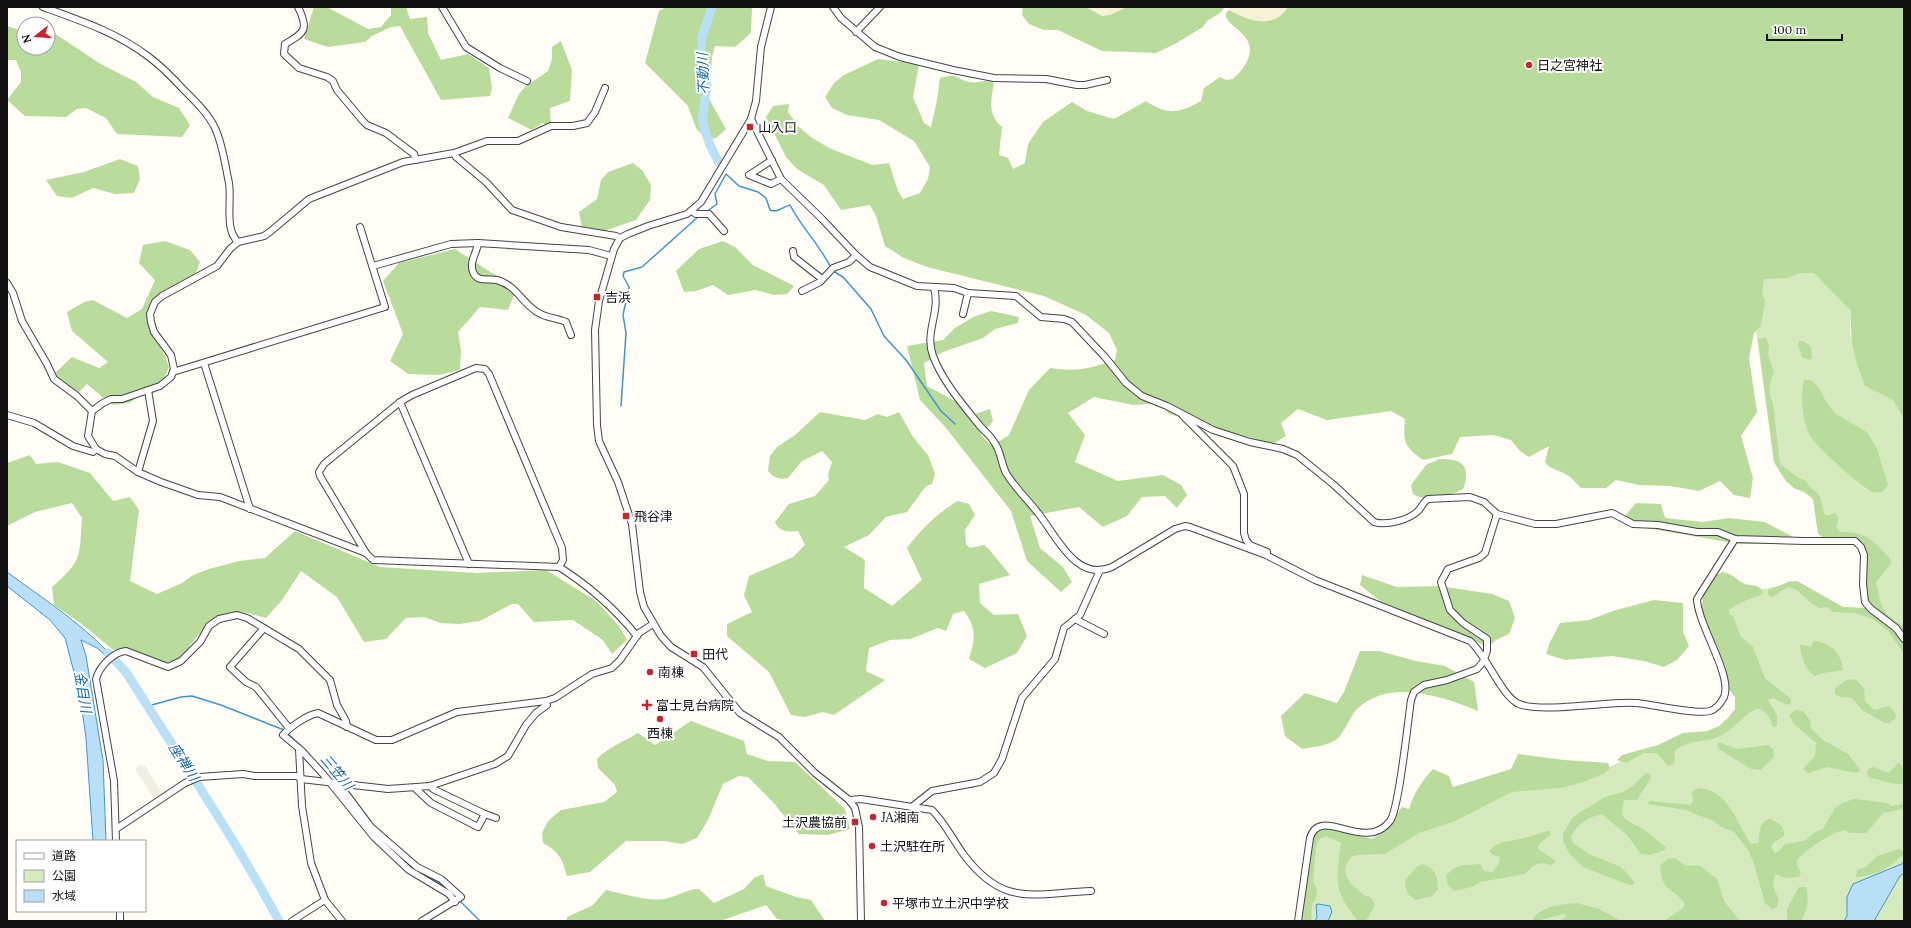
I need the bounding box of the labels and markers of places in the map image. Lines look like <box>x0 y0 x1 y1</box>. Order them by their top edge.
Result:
place label: 日之宮神社 <box>1537 57 1602 74</box>
marker: 日之宮神社 <box>1524 60 1534 70</box>
place label: 山入口 <box>758 119 797 136</box>
marker: 山入口 <box>745 122 755 132</box>
place label: 吉浜 <box>605 289 631 306</box>
marker: 吉浜 <box>592 292 602 302</box>
place label: 飛谷津 <box>634 508 673 525</box>
marker: 飛谷津 <box>621 511 631 521</box>
place label: 田代 <box>702 646 728 663</box>
marker: 田代 <box>689 649 699 659</box>
place label: 南棟 <box>658 664 684 681</box>
marker: 南棟 <box>645 667 655 677</box>
place label: 富士見台病院 <box>656 697 734 714</box>
marker: 富士見台病院 <box>641 699 653 711</box>
marker: 西棟 <box>655 714 665 724</box>
place label: 西棟 <box>647 725 673 742</box>
place label: JA湘南 <box>880 809 920 826</box>
marker: JA湘南 <box>868 812 878 822</box>
place label: 土沢農協前 <box>782 814 847 831</box>
marker: 土沢農協前 <box>850 817 860 827</box>
place label: 土沢駐在所 <box>880 838 945 855</box>
marker: 土沢駐在所 <box>867 841 877 851</box>
place label: 平塚市立土沢中学校 <box>892 895 1009 912</box>
marker: 平塚市立土沢中学校 <box>879 898 889 908</box>

